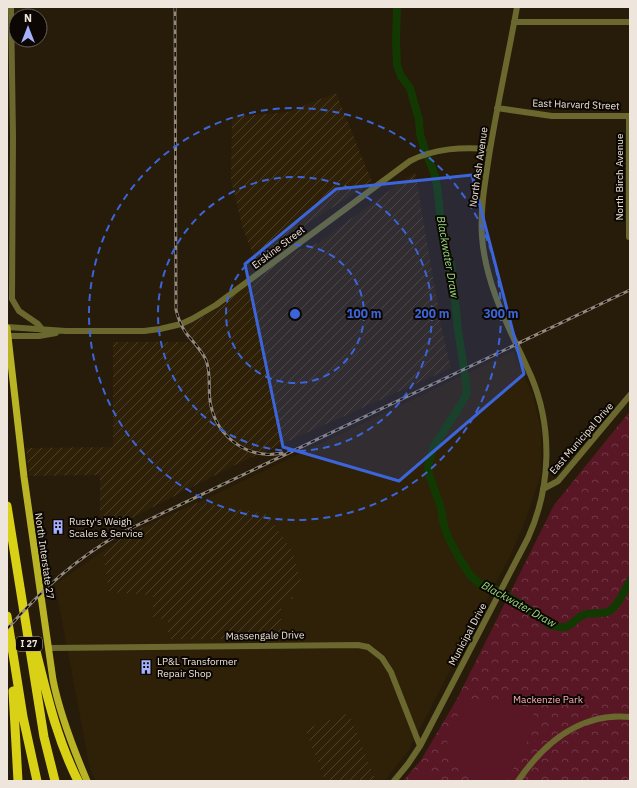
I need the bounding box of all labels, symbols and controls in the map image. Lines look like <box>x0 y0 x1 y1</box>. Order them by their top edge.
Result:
north arrow <box>8 8 48 48</box>
text: N <box>24 11 32 25</box>
street label: East Harvard Street <box>532 96 620 113</box>
street label: North Ash Avenue <box>466 126 491 208</box>
street label: North Birch Avenue <box>613 133 626 221</box>
water label: Blackwater Draw <box>434 215 462 300</box>
street label: Erskine Street <box>249 223 308 272</box>
text: 100 m <box>346 306 382 321</box>
text: 200 m <box>414 306 450 321</box>
text: 300 m <box>483 306 519 321</box>
centre of rings <box>288 307 302 321</box>
street label: East Municipal Drive <box>547 399 616 477</box>
street label: North Interstate 27 <box>32 512 57 600</box>
place label: Rusty's Weigh Scales & Service <box>69 515 143 540</box>
building icon: Rusty's Weigh Scales & Service <box>50 519 66 535</box>
water label: Blackwater Draw <box>479 578 559 631</box>
street label: Municipal Drive <box>446 600 490 668</box>
street label: Massengale Drive <box>226 628 305 643</box>
road number: I 27 <box>16 637 42 651</box>
place label: LP&L Transformer Repair Shop <box>157 655 238 680</box>
building icon: LP&L Transformer Repair Shop <box>138 659 154 675</box>
park label: Mackenzie Park <box>513 693 584 706</box>

